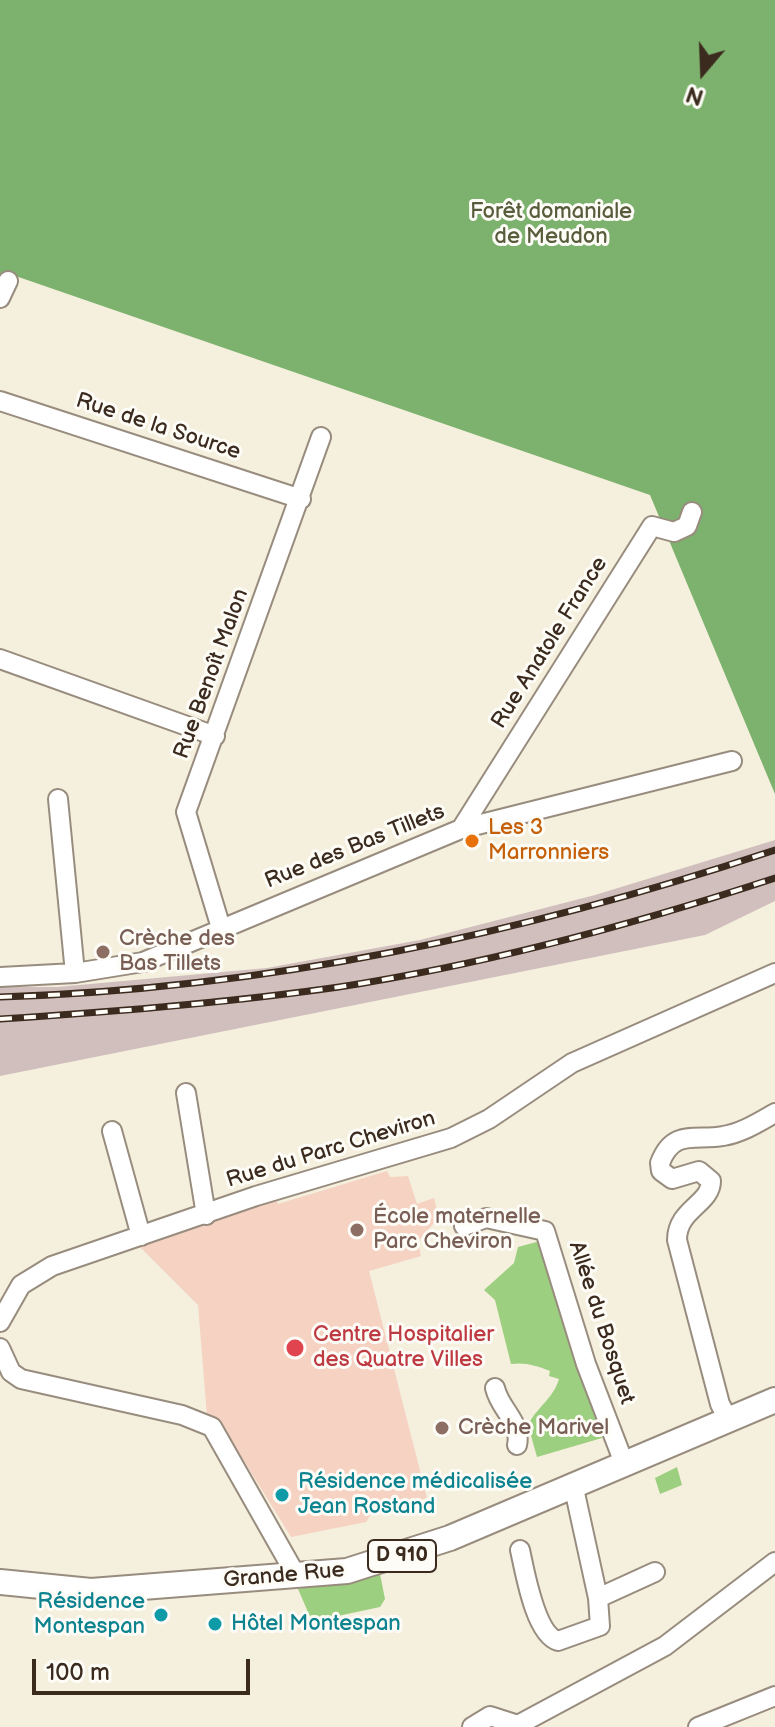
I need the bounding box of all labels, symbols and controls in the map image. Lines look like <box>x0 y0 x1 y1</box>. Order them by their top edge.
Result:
north arrow <box>663 32 743 112</box>
text: N <box>683 80 707 111</box>
park label: Forêt domaniale de Meudon <box>470 199 632 250</box>
street label: Rue de la Source <box>72 388 244 466</box>
street label: Rue Anatole France <box>486 552 614 734</box>
street label: Rue Benoît Malon <box>169 585 255 763</box>
street label: Rue des Bas Tillets <box>261 799 449 895</box>
place label: Les 3 Marronniers <box>488 815 609 866</box>
marker: Les 3 Marronniers <box>463 832 481 850</box>
place label: Crèche des Bas Tillets <box>119 926 235 978</box>
marker: Crèche des Bas Tillets <box>94 943 112 961</box>
street label: Rue du Parc Cheviron <box>223 1106 439 1194</box>
place label: École maternelle Parc Cheviron <box>373 1204 541 1256</box>
marker: École maternelle Parc Cheviron <box>348 1221 366 1239</box>
street label: Allée du Bosquet <box>562 1238 640 1408</box>
place label: Centre Hospitalier des Quatre Villes <box>313 1322 494 1374</box>
marker: Centre Hospitalier des Quatre Villes <box>284 1337 306 1359</box>
place label: Crèche Marivel <box>458 1415 609 1441</box>
marker: Crèche Marivel <box>433 1419 451 1437</box>
place label: Résidence médicalisée Jean Rostand <box>298 1469 532 1520</box>
marker: Résidence médicalisée Jean Rostand <box>273 1486 291 1504</box>
road number: D 910 <box>368 1540 436 1572</box>
street label: Grande Rue <box>222 1558 346 1594</box>
place label: Résidence Montespan <box>33 1589 145 1640</box>
marker: Résidence Montespan <box>152 1606 170 1624</box>
place label: Hôtel Montespan <box>231 1611 401 1637</box>
marker: Hôtel Montespan <box>206 1615 224 1633</box>
scale bar <box>36 1643 254 1693</box>
text: 100 m <box>46 1658 110 1687</box>

